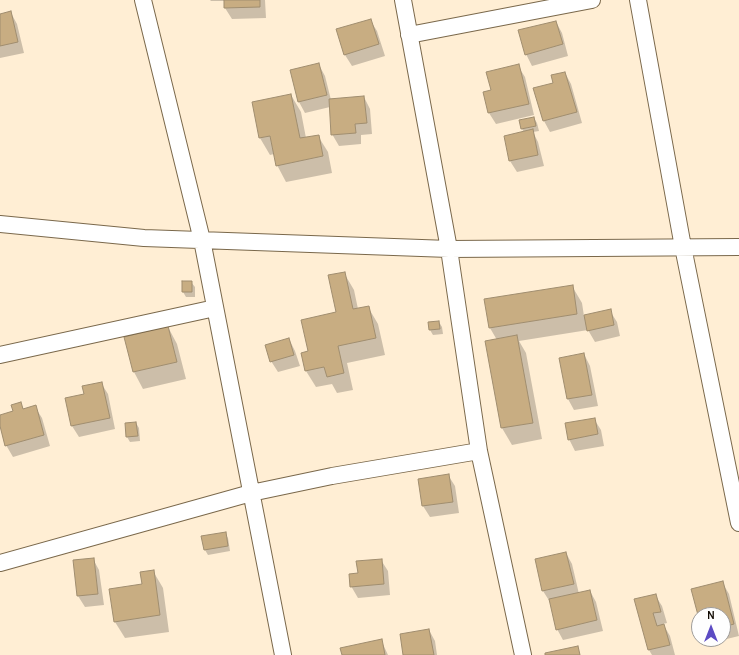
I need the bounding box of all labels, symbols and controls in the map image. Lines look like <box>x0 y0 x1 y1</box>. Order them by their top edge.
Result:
north arrow <box>691 607 731 647</box>
text: N <box>707 609 715 622</box>

